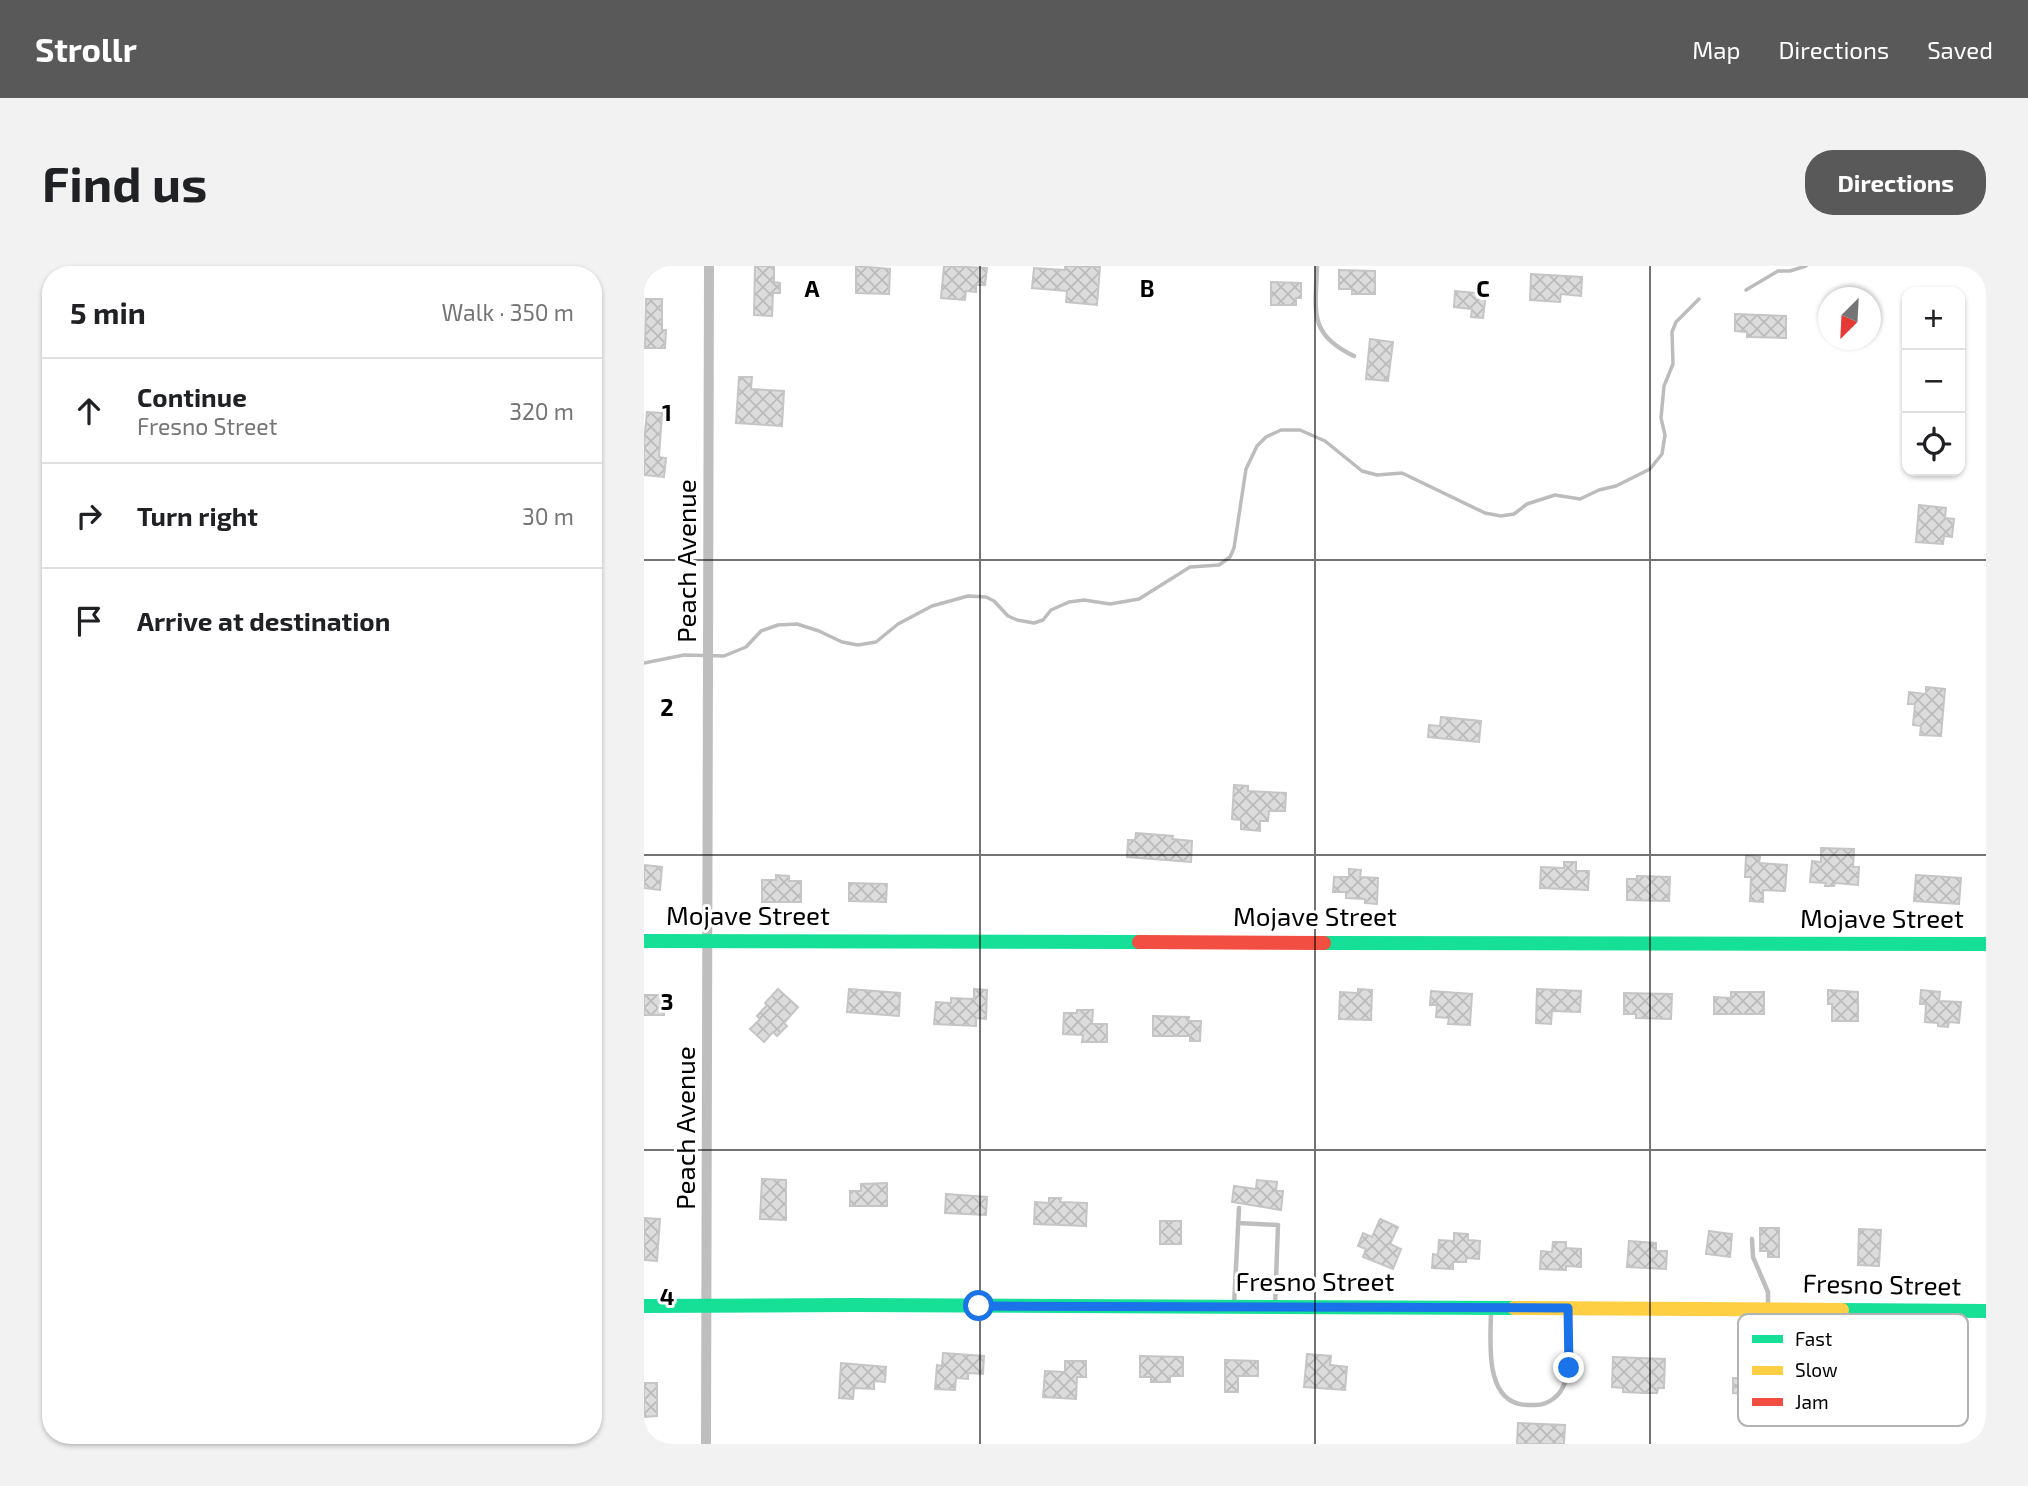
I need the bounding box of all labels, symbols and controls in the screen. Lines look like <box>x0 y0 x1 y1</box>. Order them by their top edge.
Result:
text: Strollr <box>35 29 137 69</box>
text: Map <box>1692 35 1740 64</box>
text: Directions <box>1778 35 1889 64</box>
text: Saved <box>1927 35 1993 64</box>
button: Directions <box>1805 150 1986 215</box>
text: Find us <box>42 153 207 212</box>
text: A <box>804 274 820 302</box>
text: B <box>1140 274 1154 302</box>
text: C <box>1476 274 1490 302</box>
north arrow <box>1818 287 1881 350</box>
map controls <box>1902 287 1965 476</box>
button: + <box>1902 287 1965 350</box>
text: 5 min <box>70 294 146 330</box>
text: Walk · 350 m <box>442 298 574 326</box>
button: − <box>1902 350 1965 413</box>
text: Continue <box>137 381 247 412</box>
icon: ahead <box>70 392 108 430</box>
text: 320 m <box>509 397 574 425</box>
text: 1 <box>662 398 672 426</box>
text: Fresno Street <box>137 412 277 440</box>
button: locate <box>1902 413 1965 476</box>
street label: Peach Avenue <box>670 479 701 643</box>
icon: right <box>70 497 108 535</box>
text: Turn right <box>137 500 258 531</box>
text: 30 m <box>522 502 574 530</box>
icon: arrive <box>70 602 108 640</box>
text: Arrive at destination <box>137 605 390 636</box>
text: 2 <box>660 693 674 721</box>
street label: Mojave Street <box>666 899 830 930</box>
street label: Mojave Street <box>1233 900 1397 931</box>
street label: Mojave Street <box>1800 902 1964 933</box>
text: 3 <box>660 987 674 1015</box>
street label: Peach Avenue <box>669 1046 700 1210</box>
street label: Fresno Street <box>1236 1265 1394 1296</box>
street label: Fresno Street <box>1802 1267 1962 1300</box>
text: 4 <box>660 1282 674 1310</box>
route start <box>963 1290 994 1321</box>
legend <box>1738 1314 1968 1426</box>
text: Fast <box>1795 1327 1832 1350</box>
route end <box>1553 1352 1584 1383</box>
text: Slow <box>1795 1358 1838 1381</box>
text: Jam <box>1795 1390 1829 1413</box>

